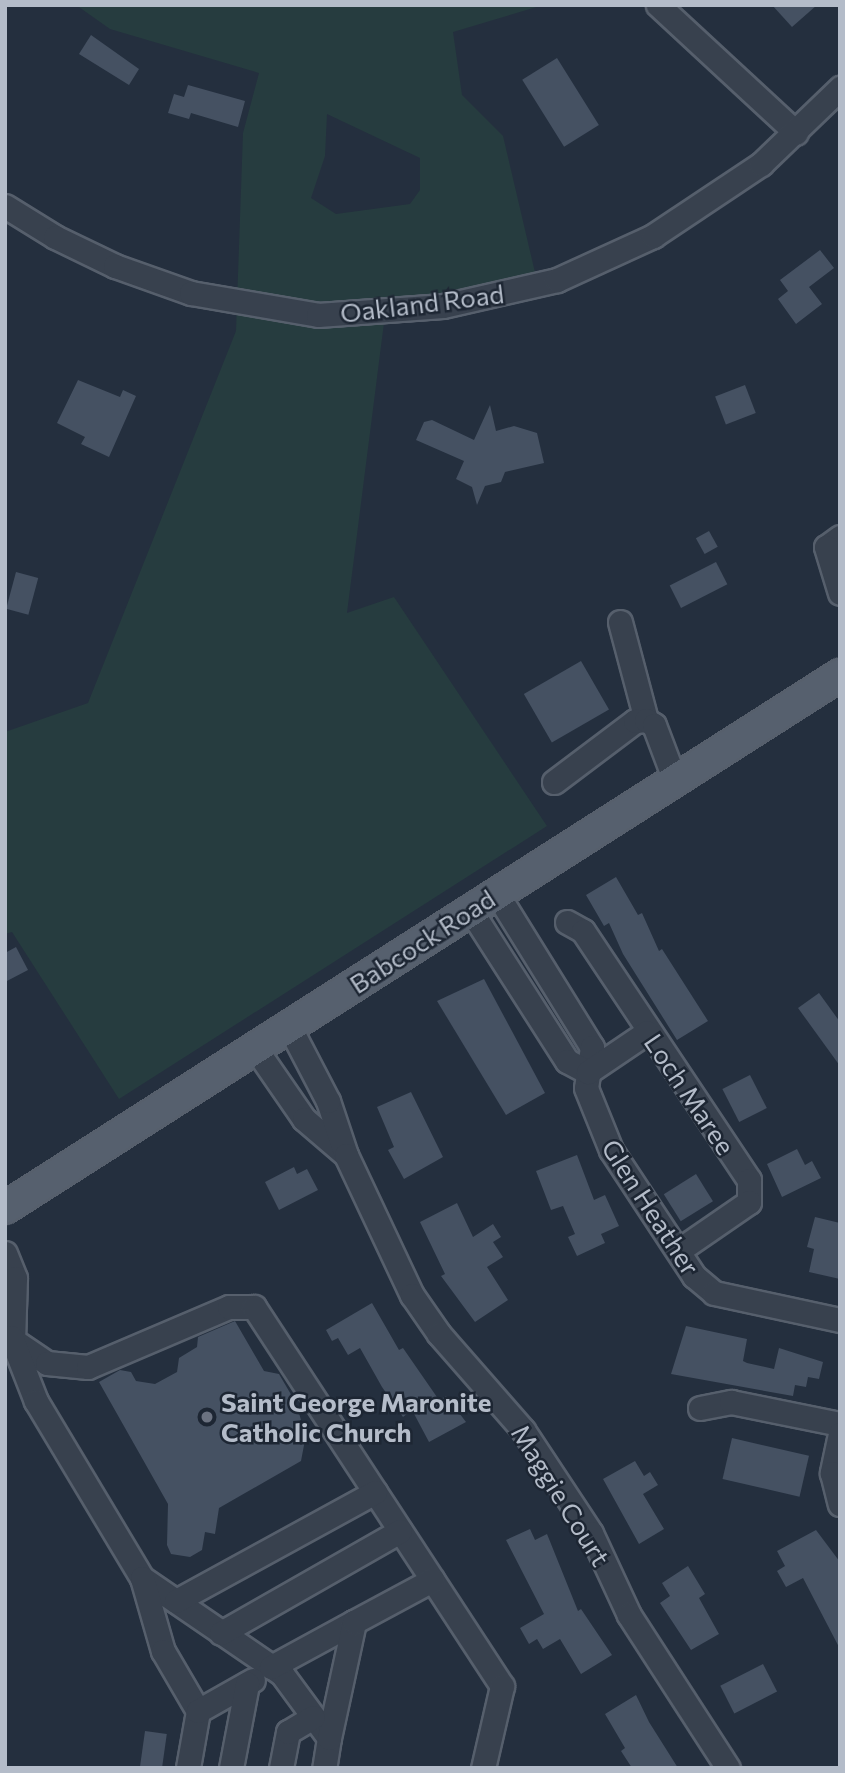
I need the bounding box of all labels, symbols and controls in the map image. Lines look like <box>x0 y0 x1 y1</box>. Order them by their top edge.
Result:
street label: Oakland Road <box>338 277 506 329</box>
street label: Babcock Road <box>344 882 500 1000</box>
street label: Loch Maree <box>638 1028 742 1160</box>
street label: Glen Heather <box>596 1133 706 1281</box>
place label: Saint George Maronite Catholic Church <box>221 1386 491 1448</box>
marker: Saint George Maronite Catholic Church <box>199 1409 215 1425</box>
street label: Maggie Court <box>505 1419 617 1571</box>

